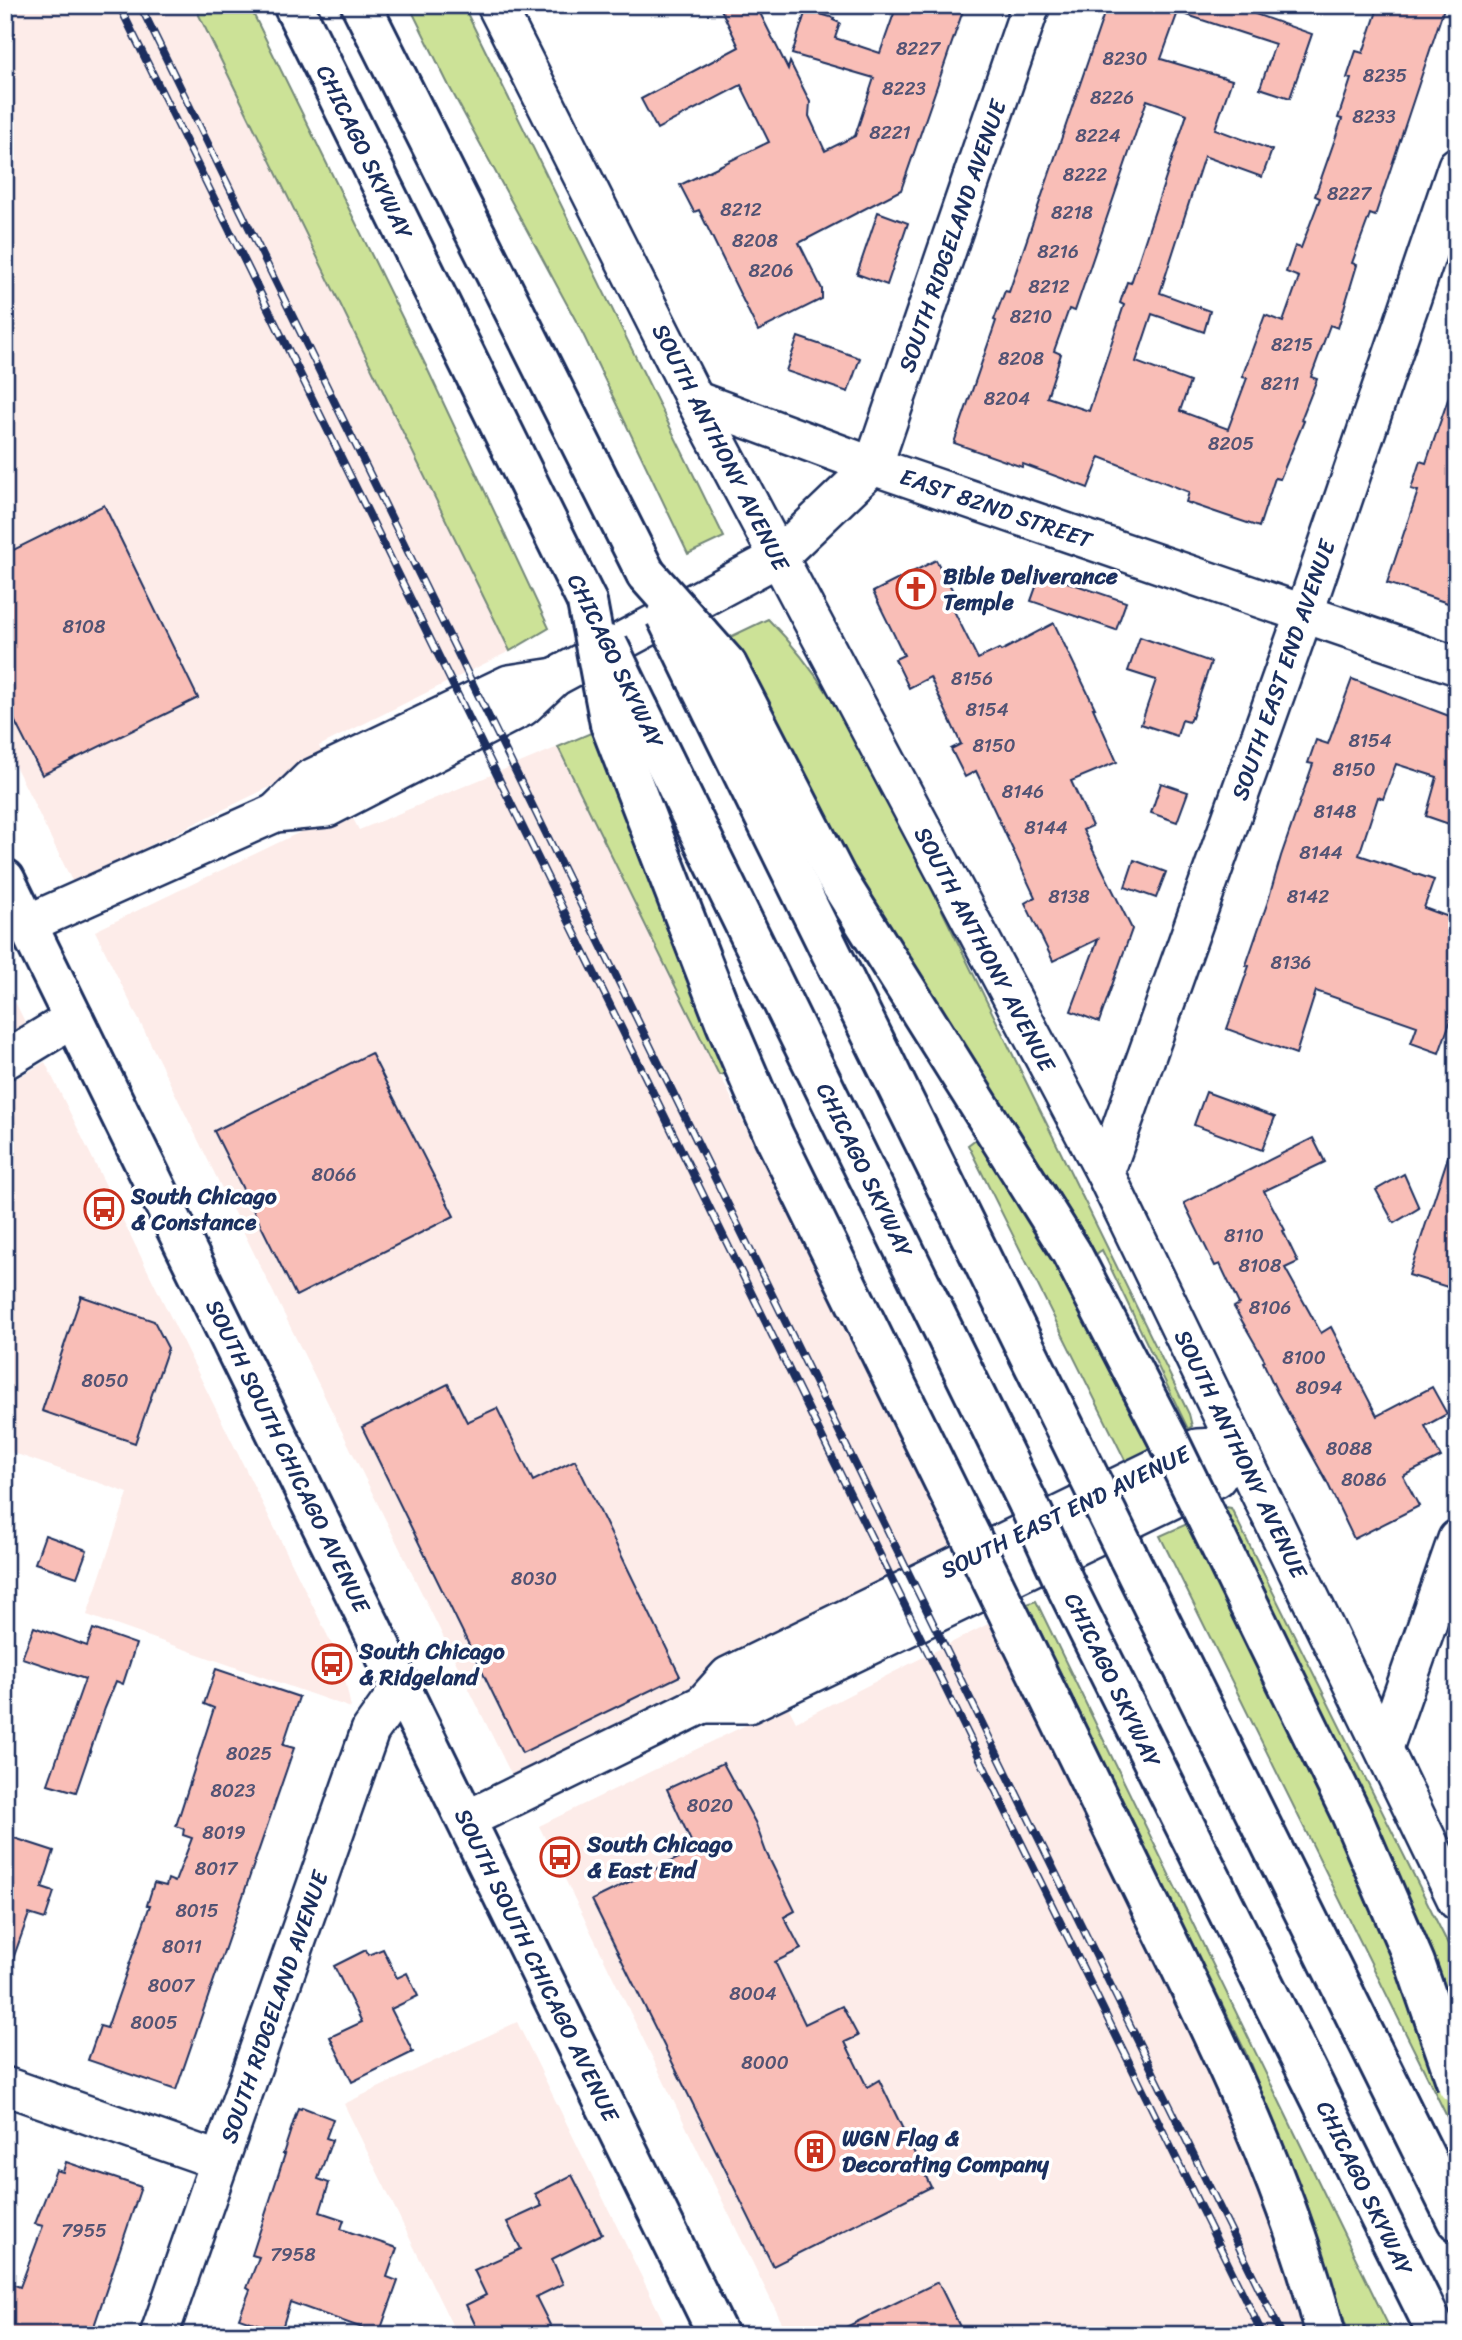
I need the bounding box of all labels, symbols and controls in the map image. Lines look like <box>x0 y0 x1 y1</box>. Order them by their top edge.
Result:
house number: 8227 <box>896 32 941 65</box>
house number: 8230 <box>1103 42 1147 75</box>
street label: CHICAGO SKYWAY <box>304 58 425 247</box>
house number: 8235 <box>1363 59 1408 92</box>
house number: 8223 <box>882 72 926 105</box>
house number: 8226 <box>1090 81 1134 114</box>
street label: SOUTH RIDGELAND AVENUE <box>887 93 1019 378</box>
house number: 8233 <box>1352 100 1396 133</box>
house number: 8221 <box>869 116 911 149</box>
house number: 8224 <box>1075 119 1121 152</box>
house number: 8222 <box>1063 158 1107 191</box>
house number: 8227 <box>1327 177 1372 210</box>
house number: 8212 <box>720 193 762 226</box>
house number: 8218 <box>1051 196 1094 229</box>
house number: 8208 <box>732 224 778 257</box>
house number: 8216 <box>1037 235 1079 268</box>
house number: 8206 <box>748 254 794 287</box>
house number: 8212 <box>1028 270 1070 303</box>
house number: 8210 <box>1010 300 1052 333</box>
street label: SOUTH ANTHONY AVENUE <box>640 316 801 579</box>
house number: 8215 <box>1271 328 1313 361</box>
house number: 8208 <box>998 342 1044 375</box>
house number: 8211 <box>1261 367 1299 400</box>
house number: 8204 <box>984 382 1030 415</box>
house number: 8205 <box>1208 427 1254 460</box>
street label: EAST 82ND STREET <box>894 456 1099 561</box>
street label: SOUTH EAST END AVENUE <box>1220 533 1348 806</box>
place label: Bible Deliverance Temple <box>943 556 1118 623</box>
street label: CHICAGO SKYWAY <box>555 567 676 756</box>
church icon: Bible Deliverance Temple <box>895 568 937 610</box>
house number: 8108 <box>62 610 106 643</box>
house number: 8156 <box>951 662 993 695</box>
house number: 8154 <box>965 693 1009 726</box>
house number: 8154 <box>1348 724 1392 757</box>
house number: 8150 <box>972 729 1016 762</box>
house number: 8150 <box>1332 753 1376 786</box>
house number: 8146 <box>1002 775 1044 808</box>
house number: 8148 <box>1314 795 1357 828</box>
house number: 8144 <box>1024 811 1068 844</box>
street label: SOUTH ANTHONY AVENUE <box>902 819 1067 1081</box>
house number: 8144 <box>1299 836 1343 869</box>
house number: 8138 <box>1048 880 1090 913</box>
house number: 8142 <box>1287 880 1329 913</box>
house number: 8136 <box>1271 946 1311 979</box>
street label: CHICAGO SKYWAY <box>804 1076 925 1265</box>
house number: 8066 <box>311 1158 357 1191</box>
place label: South Chicago & Constance <box>130 1176 277 1243</box>
bus stop icon: South Chicago & Constance <box>83 1188 125 1230</box>
house number: 8110 <box>1224 1219 1264 1252</box>
house number: 8108 <box>1238 1249 1282 1282</box>
house number: 8106 <box>1249 1291 1291 1324</box>
street label: SOUTH SOUTH CHICAGO AVENUE <box>193 1292 382 1621</box>
street label: SOUTH ANTHONY AVENUE <box>1162 1322 1319 1587</box>
house number: 8100 <box>1282 1341 1326 1374</box>
house number: 8050 <box>81 1364 129 1397</box>
house number: 8094 <box>1295 1371 1343 1404</box>
house number: 8088 <box>1326 1432 1373 1465</box>
street label: SOUTH EAST END AVENUE <box>933 1434 1198 1591</box>
house number: 8086 <box>1341 1463 1387 1496</box>
house number: 8030 <box>511 1562 557 1595</box>
street label: CHICAGO SKYWAY <box>1052 1586 1173 1775</box>
place label: South Chicago & Ridgeland <box>358 1631 505 1698</box>
bus stop icon: South Chicago & Ridgeland <box>311 1643 353 1685</box>
house number: 8025 <box>226 1737 272 1770</box>
house number: 8023 <box>211 1774 256 1807</box>
house number: 8020 <box>687 1789 733 1822</box>
street label: SOUTH SOUTH CHICAGO AVENUE <box>442 1801 631 2130</box>
house number: 8019 <box>202 1816 246 1849</box>
place label: South Chicago & East End <box>586 1824 733 1891</box>
bus stop icon: South Chicago & East End <box>539 1836 581 1878</box>
house number: 8017 <box>195 1852 238 1885</box>
street label: SOUTH RIDGELAND AVENUE <box>209 1864 341 2149</box>
house number: 8015 <box>175 1894 219 1927</box>
house number: 8011 <box>162 1930 202 1963</box>
house number: 8007 <box>148 1969 195 2002</box>
house number: 8004 <box>729 1977 777 2010</box>
house number: 8005 <box>130 2006 178 2039</box>
house number: 8000 <box>741 2046 789 2079</box>
street label: CHICAGO SKYWAY <box>1304 2094 1425 2283</box>
place label: WGN Flag & Decorating Company <box>842 2118 1050 2185</box>
building icon: WGN Flag & Decorating Company <box>794 2130 836 2172</box>
house number: 7955 <box>61 2214 107 2247</box>
house number: 7958 <box>270 2238 316 2271</box>

